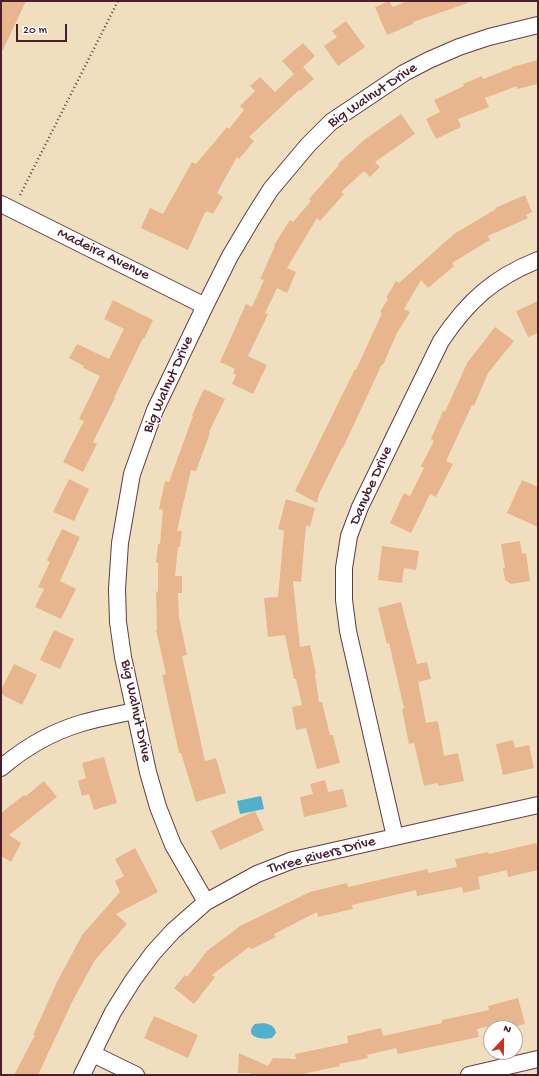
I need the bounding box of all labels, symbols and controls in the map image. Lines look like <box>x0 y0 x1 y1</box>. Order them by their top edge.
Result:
scale bar <box>18 16 69 42</box>
text: 20 m <box>23 24 47 38</box>
street label: Big Walnut Drive <box>325 59 421 133</box>
street label: Madeira Avenue <box>54 225 152 285</box>
street label: Big Walnut Drive <box>140 334 198 436</box>
street label: Danube Drive <box>347 444 397 528</box>
street label: Big Walnut Drive <box>115 658 155 764</box>
street label: Three Rivers Drive <box>266 833 378 879</box>
north arrow <box>483 1020 523 1060</box>
text: N <box>502 1023 513 1037</box>

